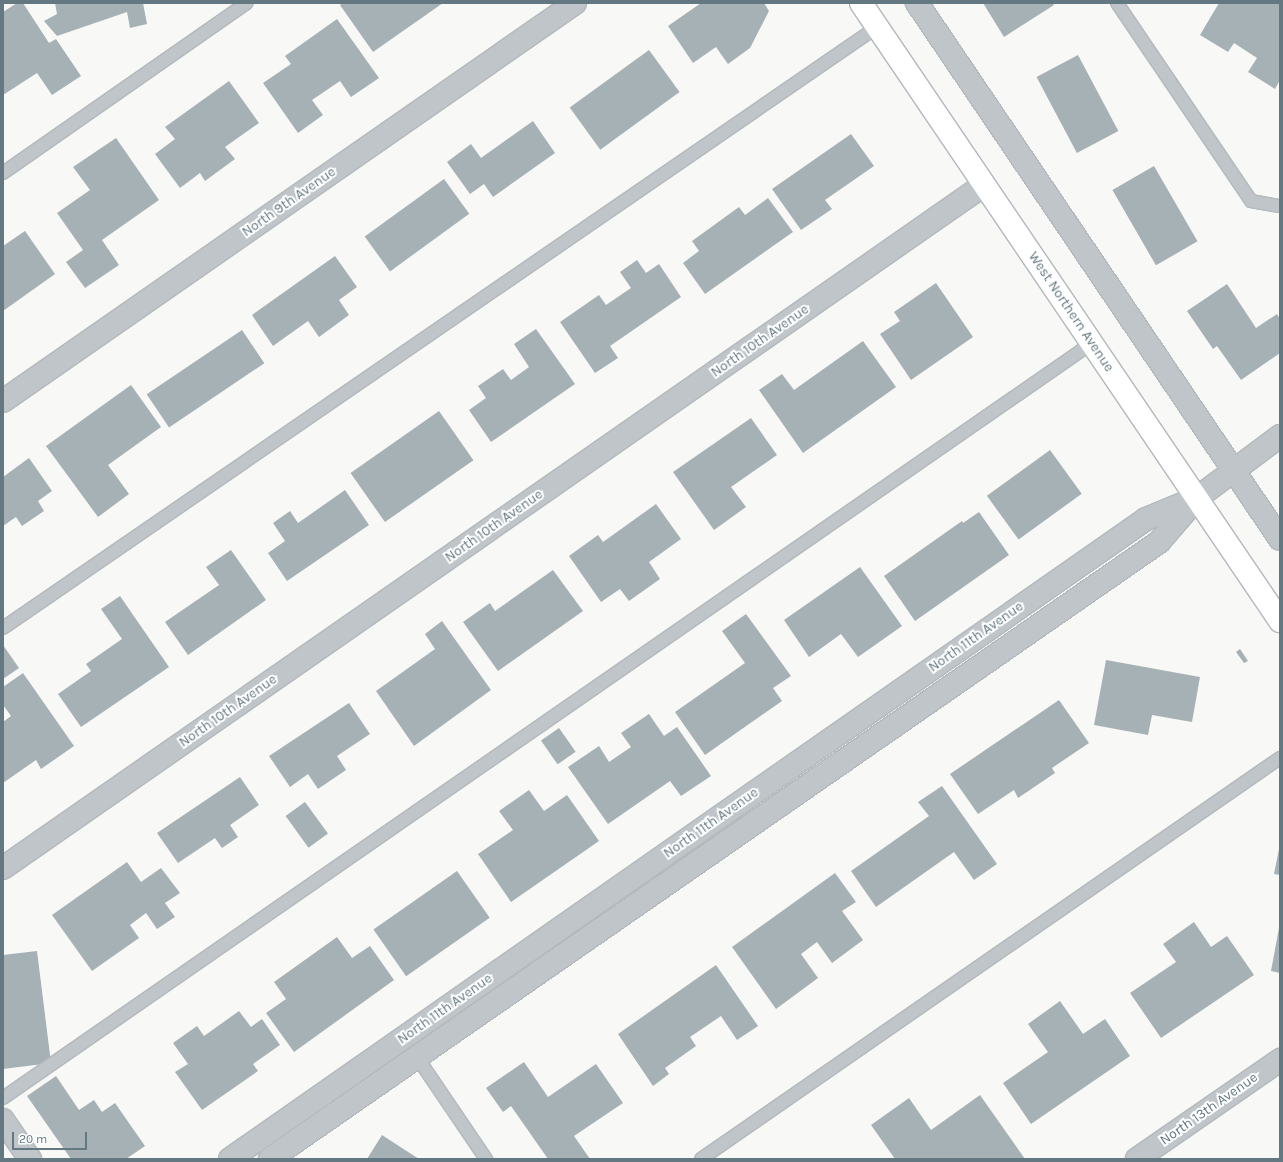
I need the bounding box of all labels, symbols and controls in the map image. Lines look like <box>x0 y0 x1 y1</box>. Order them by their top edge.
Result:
street label: North 9th Avenue <box>239 163 339 241</box>
street label: West Northern Avenue <box>1025 249 1117 375</box>
street label: North 10th Avenue <box>708 301 812 381</box>
street label: North 10th Avenue <box>442 486 546 566</box>
street label: North 11th Avenue <box>925 598 1027 676</box>
street label: North 10th Avenue <box>176 671 280 751</box>
street label: North 11th Avenue <box>660 784 762 862</box>
street label: North 11th Avenue <box>394 970 496 1048</box>
street label: North 13th Avenue <box>1157 1069 1261 1149</box>
scale bar <box>14 1124 89 1150</box>
text: 20 m <box>19 1132 47 1146</box>

